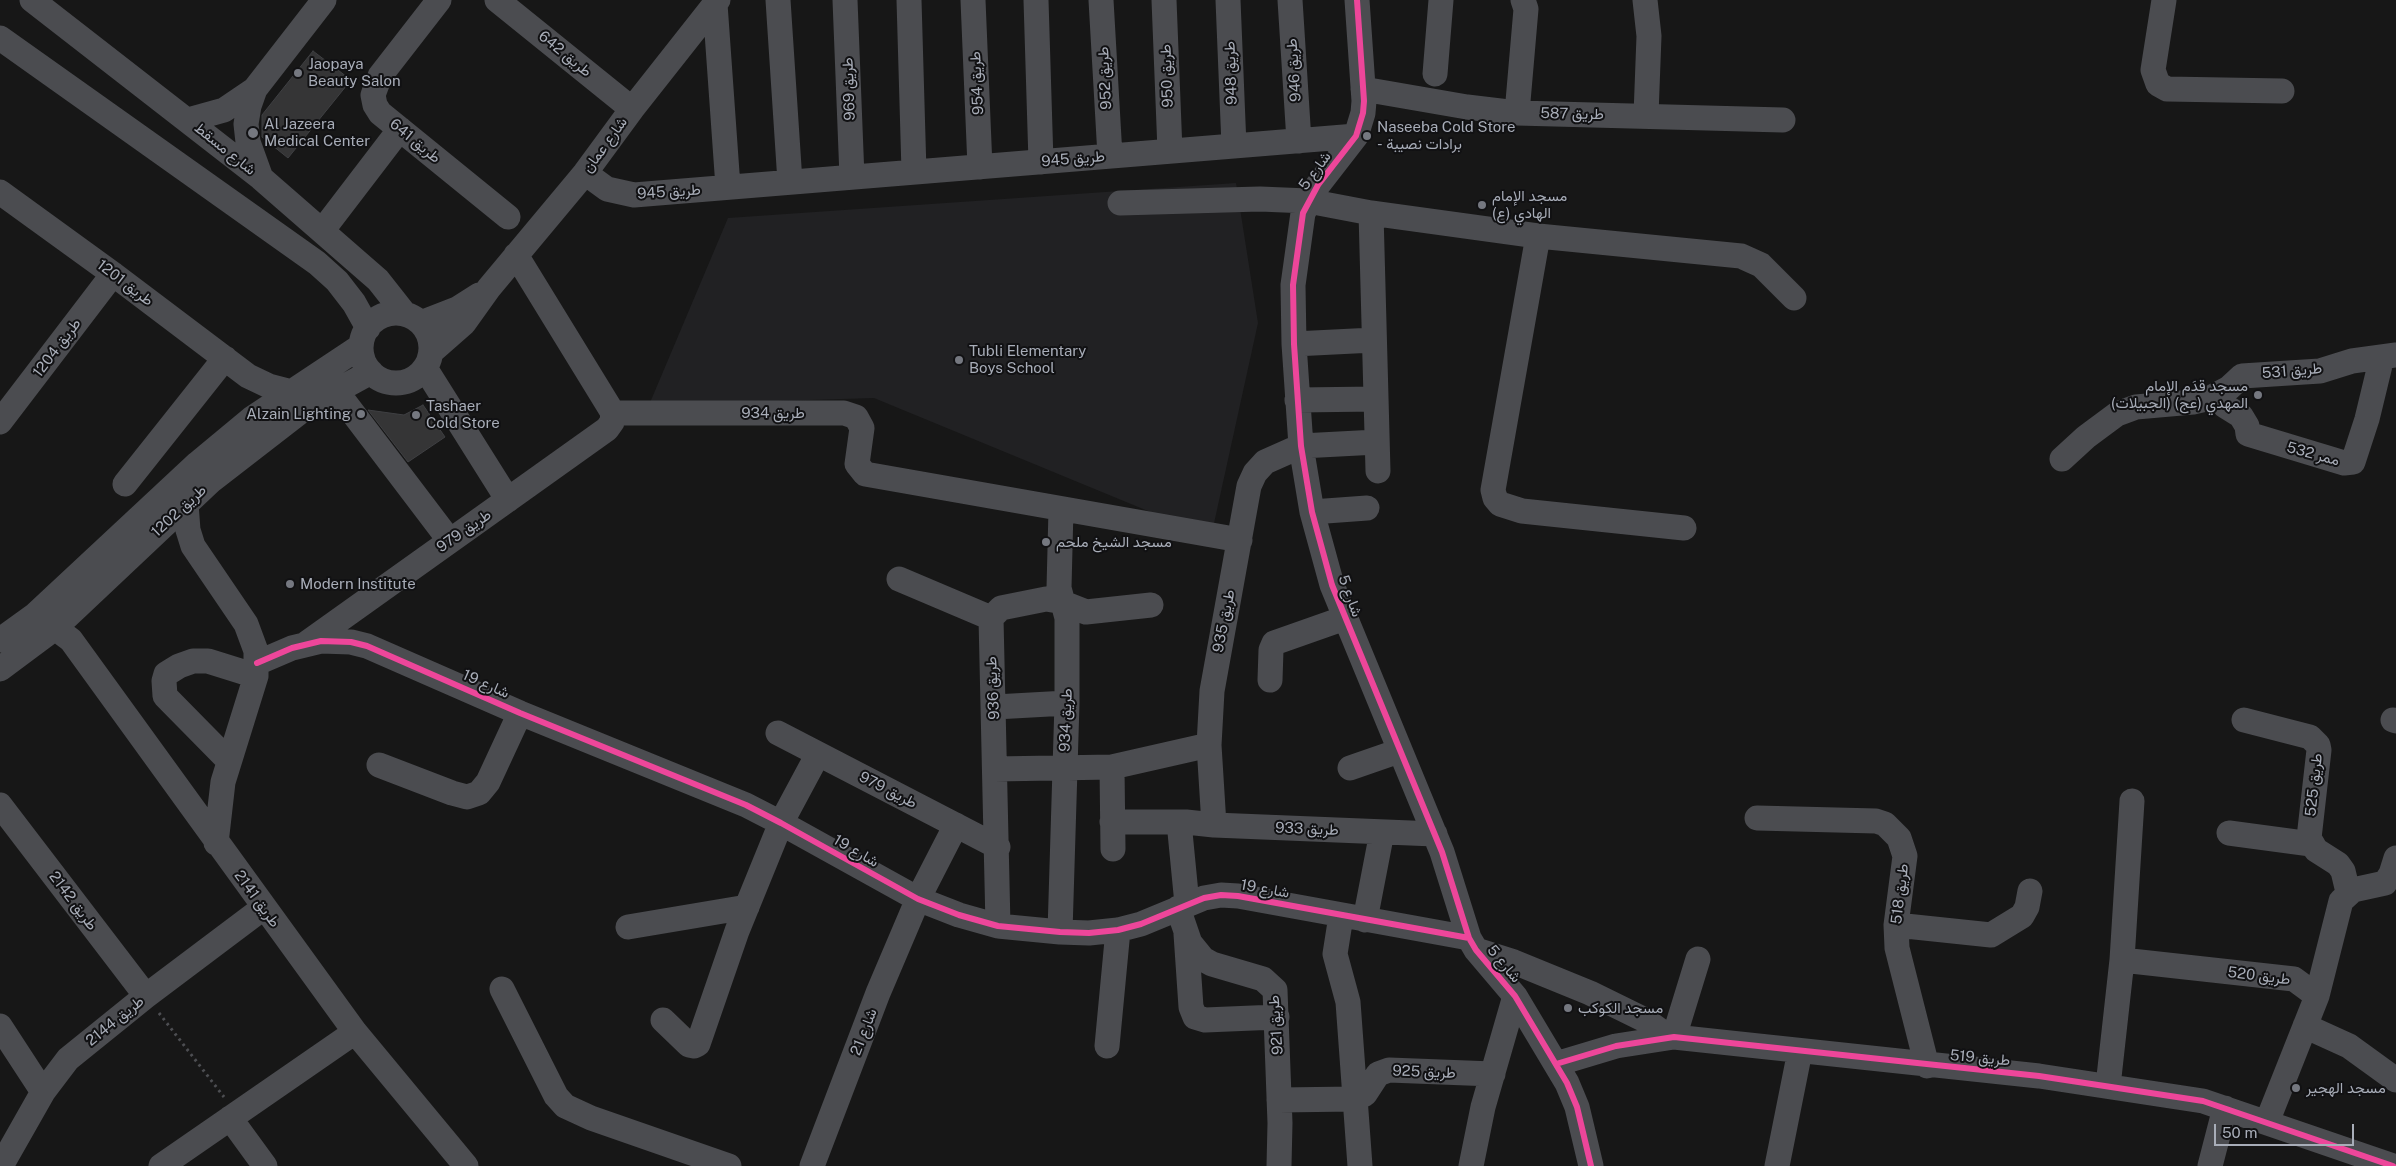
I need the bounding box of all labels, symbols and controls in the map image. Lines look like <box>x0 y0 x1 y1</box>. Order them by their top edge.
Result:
street label: طريق 642 <box>535 27 595 81</box>
street label: طريق 946 <box>1283 38 1305 102</box>
street label: طريق 948 <box>1221 41 1241 105</box>
street label: طريق 950 <box>1157 44 1177 108</box>
street label: طريق 952 <box>1094 46 1116 110</box>
street label: طريق 954 <box>966 51 988 115</box>
place label: Jaopaya Beauty Salon <box>308 55 401 90</box>
street label: طريق 969 <box>839 57 859 121</box>
marker: Jaopaya Beauty Salon <box>292 67 304 79</box>
street label: طريق 587 <box>1540 104 1604 124</box>
street label: شارع عمان <box>579 114 631 176</box>
place label: Al Jazeera Medical Center <box>264 115 370 150</box>
street label: طريق 641 <box>386 115 444 167</box>
place label: Naseeba Cold Store - برادات نصيبة <box>1377 118 1516 153</box>
street label: شارع مسقط <box>191 119 259 179</box>
marker: Al Jazeera Medical Center <box>246 126 260 140</box>
marker: Naseeba Cold Store - برادات نصيبة <box>1361 130 1373 142</box>
street label: طريق 945 <box>1040 147 1106 171</box>
street label: شارع 5 <box>1295 148 1335 194</box>
street label: طريق 945 <box>637 181 701 203</box>
place label: مسجد الإمام الهادي (ع) <box>1492 187 1567 222</box>
marker: مسجد الإمام الهادي (ع) <box>1476 199 1488 211</box>
street label: طريق 1201 <box>93 256 157 310</box>
street label: طريق 1204 <box>29 315 85 381</box>
place label: Tubli Elementary Boys School <box>969 342 1086 377</box>
marker: Tubli Elementary Boys School <box>953 354 965 366</box>
street label: طريق 531 <box>2261 359 2323 383</box>
place label: مسجد قدَم الإمام المهدي (عج) (الجبيلات) <box>2111 377 2248 412</box>
marker: مسجد قدَم الإمام المهدي (عج) (الجبيلات) <box>2252 389 2264 401</box>
place label: Tashaer Cold Store <box>426 397 500 432</box>
street label: طريق 934 <box>741 404 805 422</box>
place label: Alzain Lighting <box>246 405 351 423</box>
marker: Alzain Lighting <box>355 408 367 420</box>
marker: Tashaer Cold Store <box>410 409 422 421</box>
street label: ممر 532 <box>2285 438 2341 470</box>
street label: طريق 1202 <box>148 481 210 541</box>
street label: طريق 979 <box>433 506 495 556</box>
place label: مسجد الشيخ ملحم <box>1056 533 1172 551</box>
marker: مسجد الشيخ ملحم <box>1040 536 1052 548</box>
street label: شارع 5 <box>1334 573 1366 619</box>
place label: Modern Institute <box>300 575 416 593</box>
marker: Modern Institute <box>284 578 296 590</box>
street label: طريق 935 <box>1209 588 1239 654</box>
street label: طريق 936 <box>982 656 1004 720</box>
street label: شارع 19 <box>460 666 512 702</box>
street label: طريق 934 <box>1056 688 1076 752</box>
street label: طريق 525 <box>2302 752 2326 818</box>
street label: طريق 979 <box>856 768 920 812</box>
street label: طريق 933 <box>1275 819 1339 839</box>
street label: شارع 19 <box>830 831 882 871</box>
street label: طريق 518 <box>1887 863 1913 925</box>
street label: طريق 2141 <box>230 867 284 931</box>
street label: طريق 2142 <box>45 868 101 934</box>
street label: شارع 19 <box>1239 876 1291 902</box>
street label: شارع 5 <box>1483 942 1525 986</box>
street label: طريق 520 <box>2227 963 2291 989</box>
street label: طريق 2144 <box>82 992 148 1050</box>
street label: طريق 921 <box>1265 995 1287 1055</box>
place label: مسجد الكوكب <box>1578 999 1663 1017</box>
marker: مسجد الكوكب <box>1562 1002 1574 1014</box>
street label: شارع 21 <box>847 1006 881 1058</box>
street label: طريق 519 <box>1949 1046 2011 1070</box>
street label: طريق 925 <box>1392 1062 1456 1082</box>
place label: مسجد الهجير <box>2306 1079 2386 1097</box>
marker: مسجد الهجير <box>2290 1082 2302 1094</box>
scale bar <box>2216 1114 2356 1146</box>
text: 50 m <box>2222 1124 2257 1141</box>

